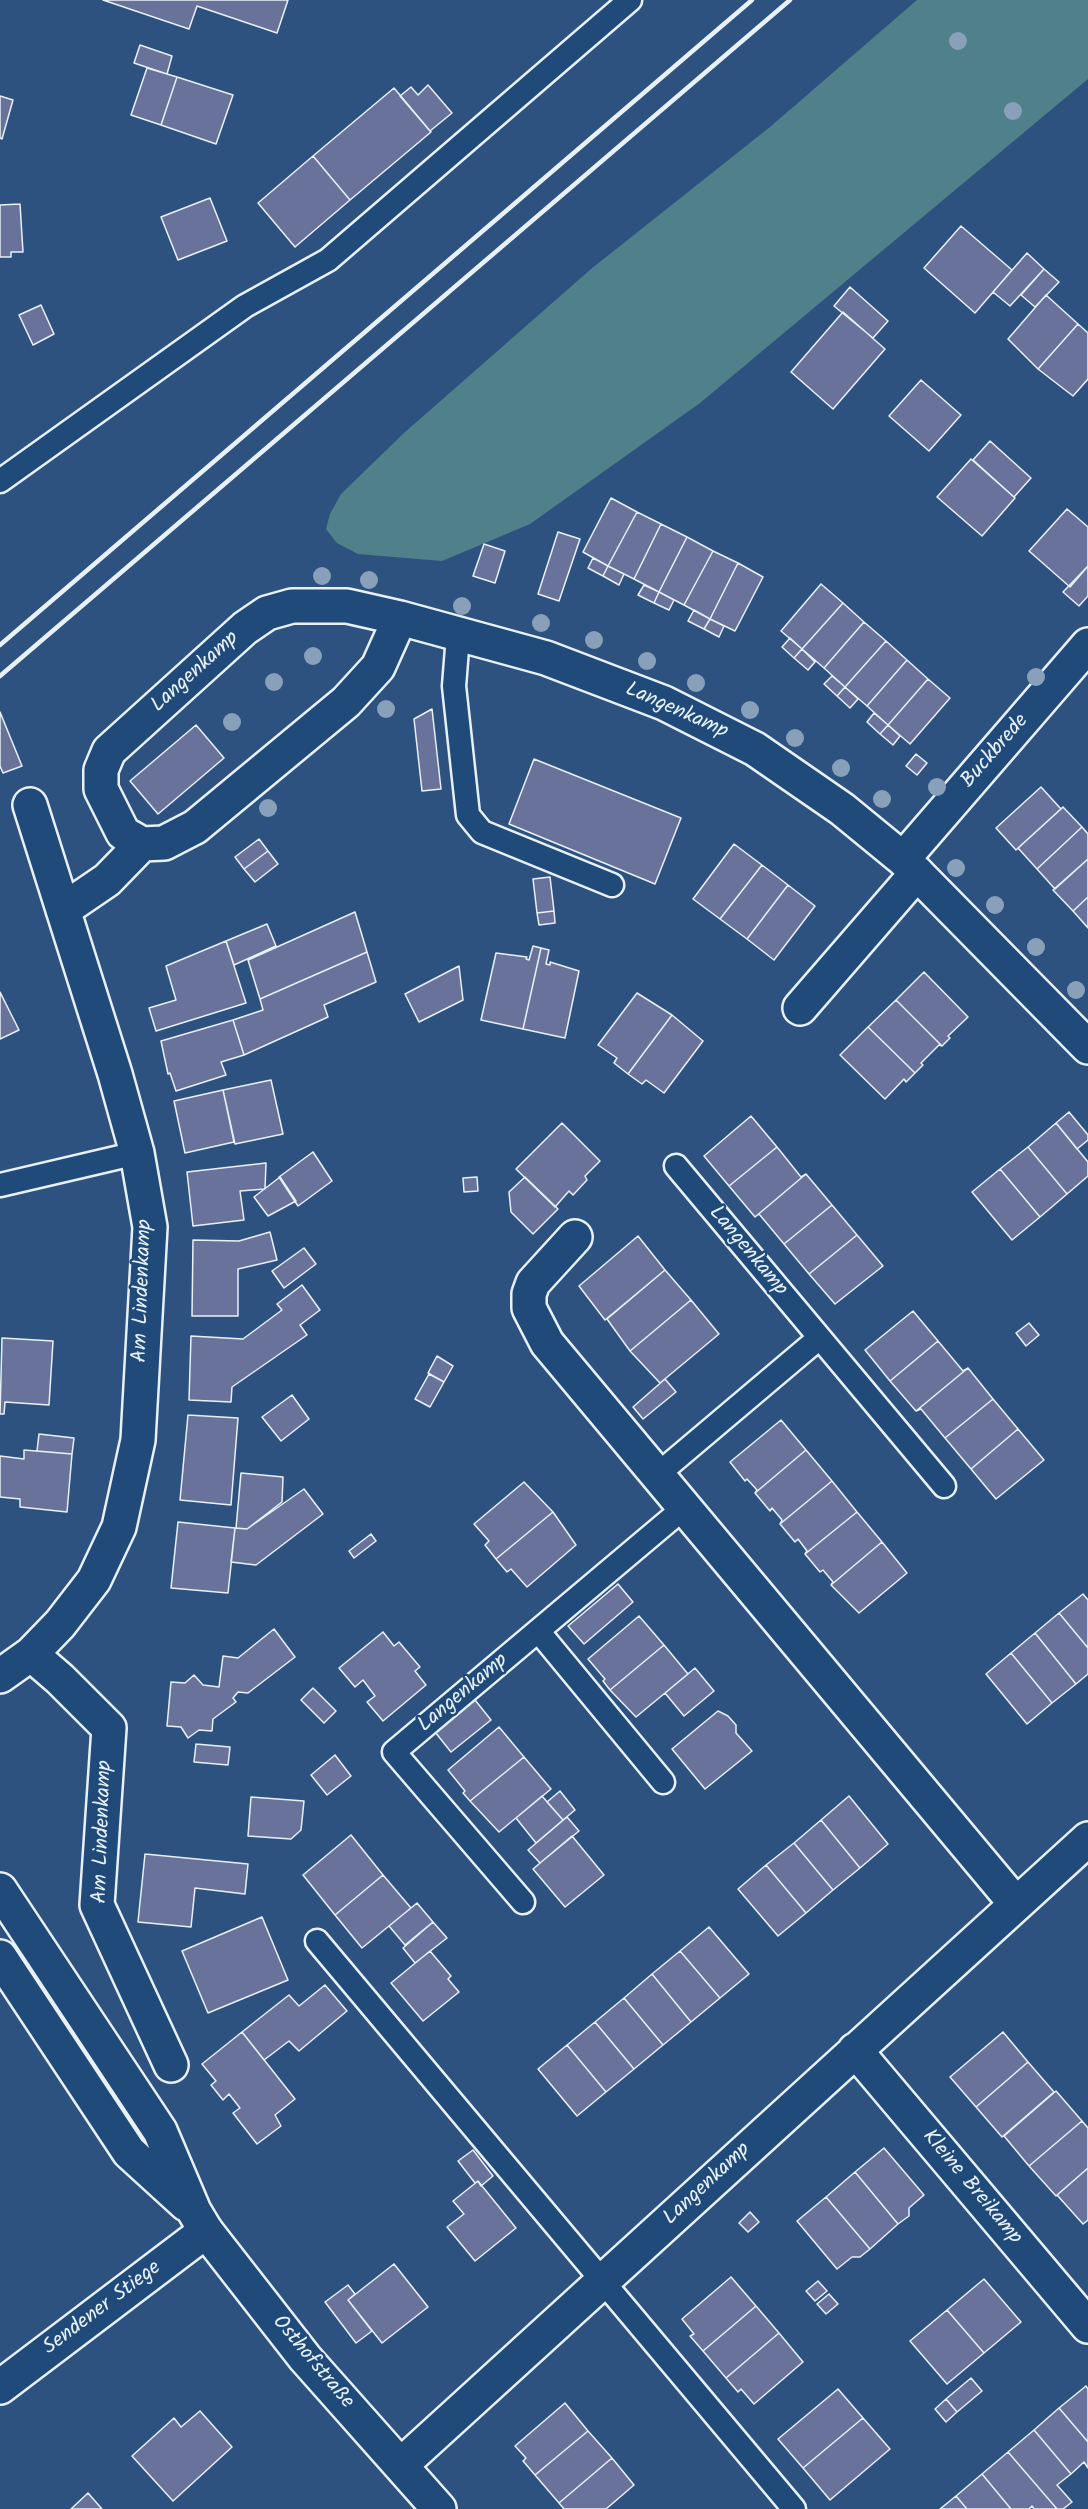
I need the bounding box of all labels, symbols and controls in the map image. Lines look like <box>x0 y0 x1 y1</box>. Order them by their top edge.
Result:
street label: Langenkamp <box>147 627 245 719</box>
street label: Langenkamp <box>621 678 731 746</box>
street label: Buckbrede <box>957 710 1035 794</box>
street label: Langenkamp <box>702 1202 792 1302</box>
street label: Am Lindenkamp <box>129 1219 159 1363</box>
street label: Langenkamp <box>414 1649 514 1739</box>
street label: Am Lindenkamp <box>89 1760 119 1904</box>
street label: Kleine Breikamp <box>916 2125 1026 2251</box>
street label: Langenkamp <box>659 2138 757 2232</box>
street label: Sendener Stiege <box>39 2257 167 2361</box>
street label: Osthofstraße <box>266 2311 358 2415</box>

